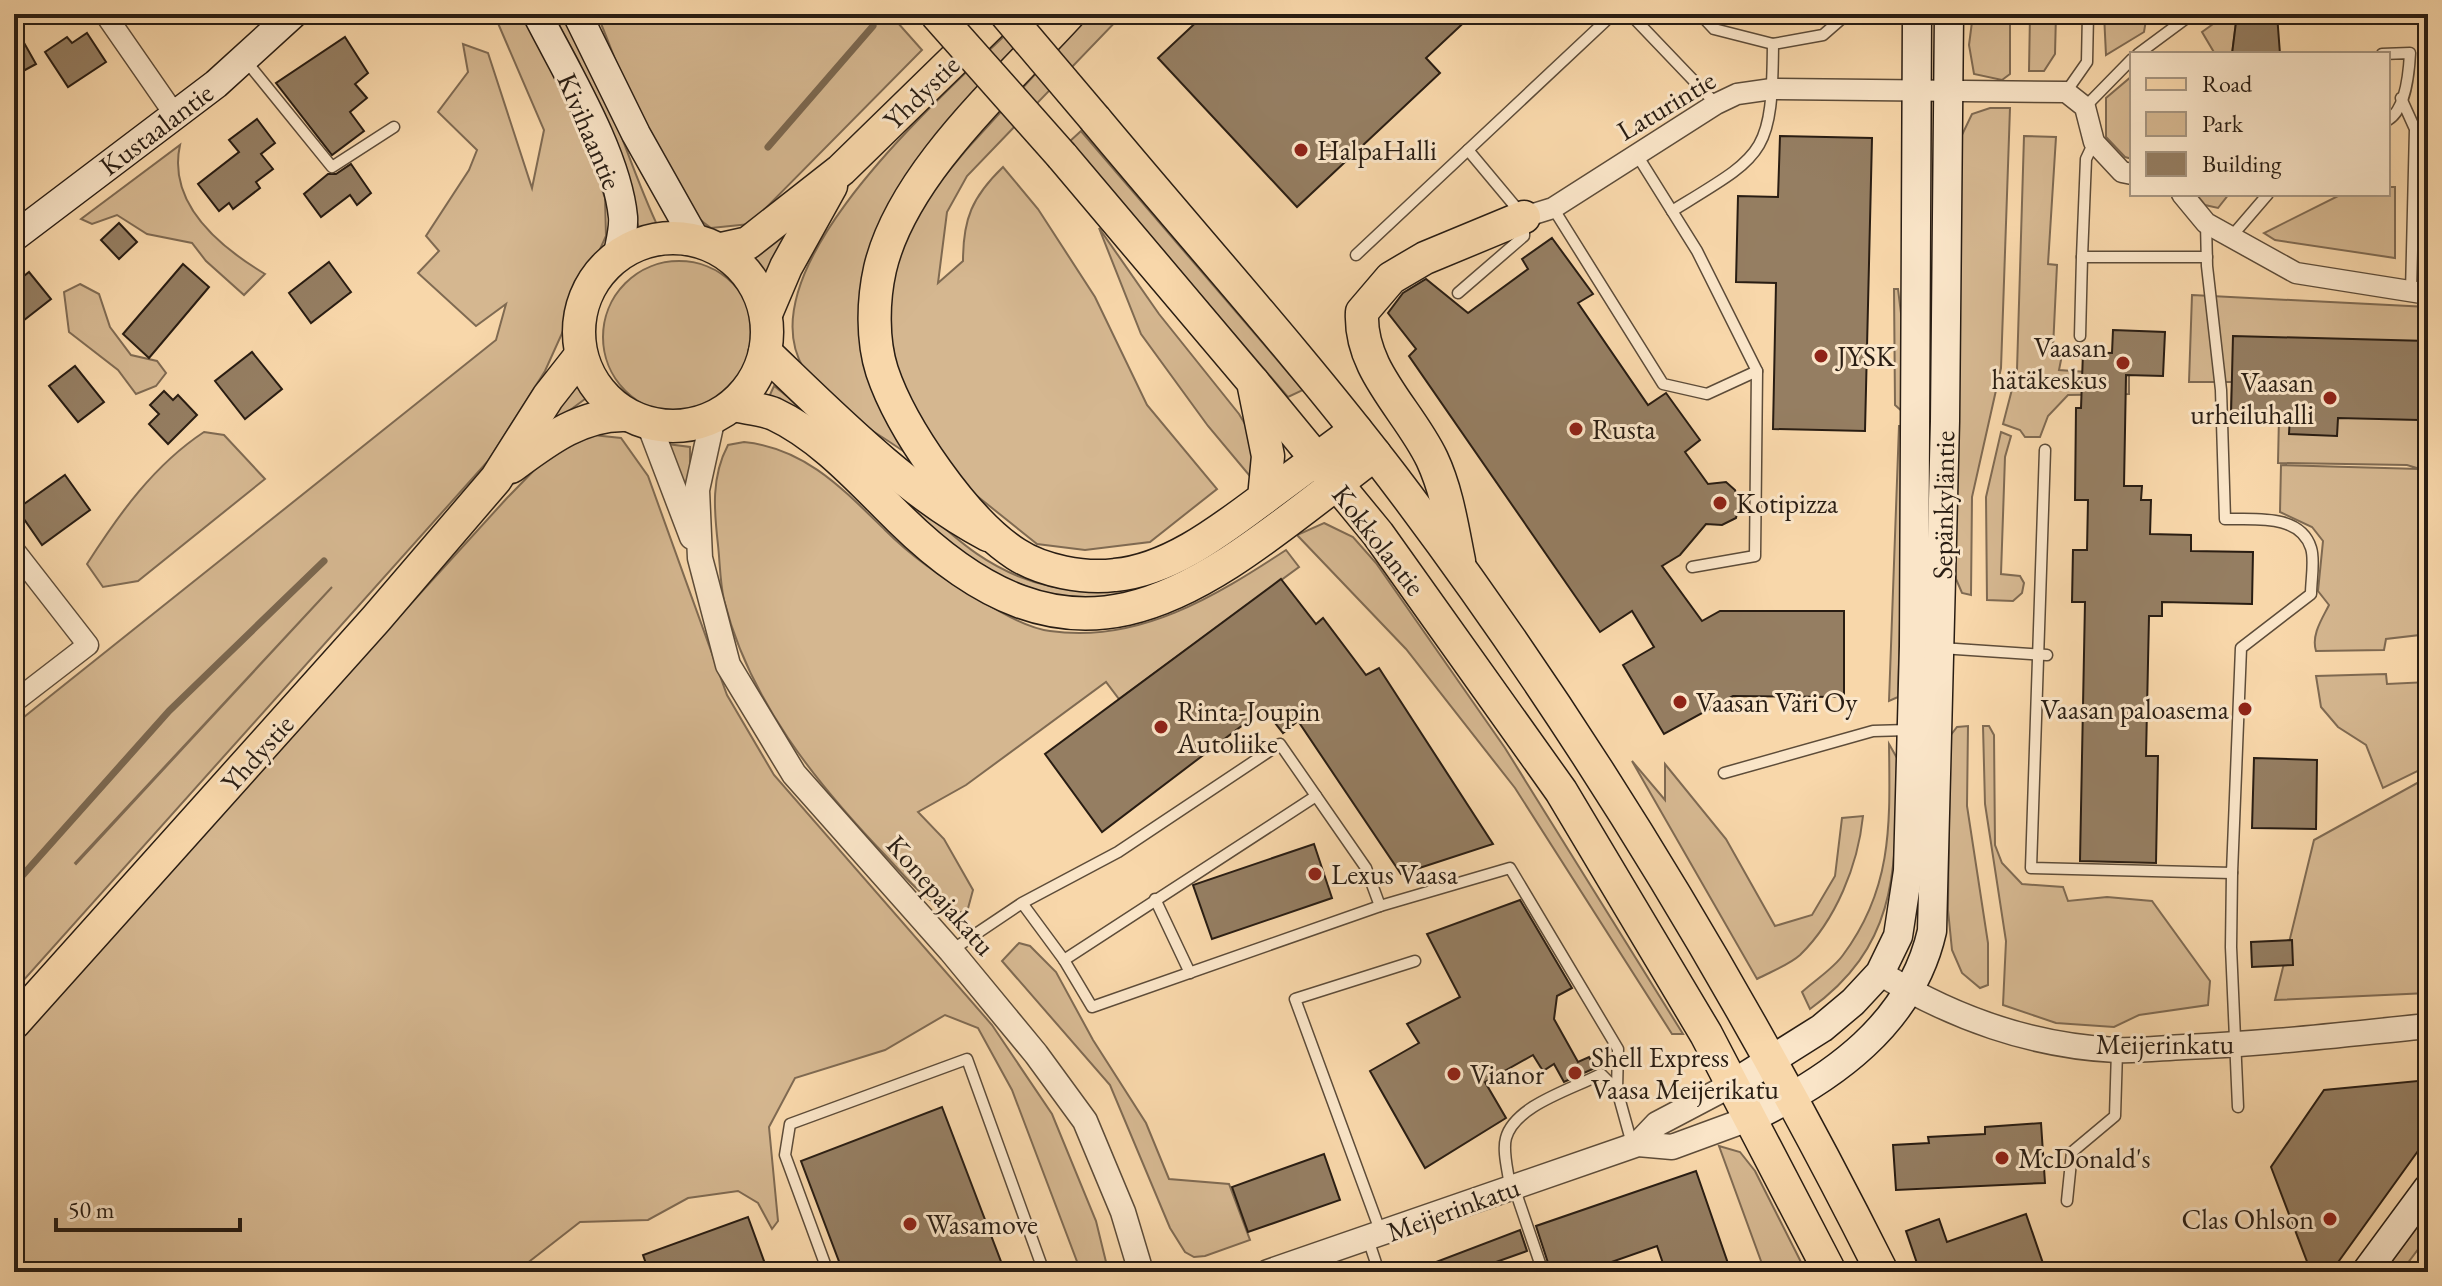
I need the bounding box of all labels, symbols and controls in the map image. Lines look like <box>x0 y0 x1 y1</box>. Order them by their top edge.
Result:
street label: Yhdystie <box>875 47 967 137</box>
legend <box>2130 52 2390 196</box>
street label: Laturintie <box>1610 62 1722 148</box>
street label: Kivihaantie <box>549 67 631 195</box>
text: Road <box>2202 68 2253 99</box>
street label: Kustaalantie <box>92 74 220 183</box>
text: Park <box>2202 108 2244 139</box>
place label: HalpaHalli <box>1317 132 1437 168</box>
marker: HalpaHalli <box>1292 141 1310 159</box>
text: Building <box>2202 148 2282 179</box>
place label: Vaasan hätäkeskus <box>1991 329 2107 397</box>
place label: JYSK <box>1835 338 1896 374</box>
marker: JYSK <box>1812 347 1830 365</box>
marker: Vaasan hätäkeskus <box>2114 354 2132 372</box>
place label: Vaasan urheiluhalli <box>2190 364 2314 432</box>
marker: Vaasan urheiluhalli <box>2321 389 2339 407</box>
place label: Rusta <box>1592 411 1657 447</box>
marker: Rusta <box>1567 420 1585 438</box>
street label: Sepänkyläntie <box>1924 430 1962 580</box>
street label: Kokkolantie <box>1324 477 1434 603</box>
place label: Kotipizza <box>1736 485 1839 521</box>
marker: Kotipizza <box>1711 494 1729 512</box>
place label: Vaasan Väri Oy <box>1696 684 1858 720</box>
place label: Vaasan paloasema <box>2041 691 2230 727</box>
place label: Rinta-Joupin Autoliike <box>1176 693 1321 761</box>
marker: Vaasan Väri Oy <box>1671 693 1689 711</box>
marker: Vaasan paloasema <box>2236 700 2254 718</box>
street label: Yhdystie <box>213 706 301 799</box>
marker: Rinta-Joupin Autoliike <box>1152 718 1170 736</box>
street label: Konepajakatu <box>879 827 1004 963</box>
place label: Lexus Vaasa <box>1331 856 1459 892</box>
marker: Lexus Vaasa <box>1306 865 1324 883</box>
street label: Meijerinkatu <box>2096 1026 2235 1062</box>
place label: Shell Express Vaasa Meijerikatu <box>1591 1039 1779 1107</box>
place label: Vianor <box>1470 1056 1545 1092</box>
marker: Shell Express Vaasa Meijerikatu <box>1566 1064 1584 1082</box>
marker: Vianor <box>1445 1065 1463 1083</box>
place label: McDonald's <box>2018 1140 2151 1176</box>
marker: McDonald's <box>1993 1149 2011 1167</box>
street label: Meijerinkatu <box>1382 1168 1524 1250</box>
scale bar <box>56 1182 240 1232</box>
text: 50 m <box>68 1194 115 1225</box>
place label: Clas Ohlson <box>2181 1201 2314 1237</box>
place label: Wasamove <box>926 1206 1038 1242</box>
marker: Clas Ohlson <box>2321 1210 2339 1228</box>
marker: Wasamove <box>901 1215 919 1233</box>

